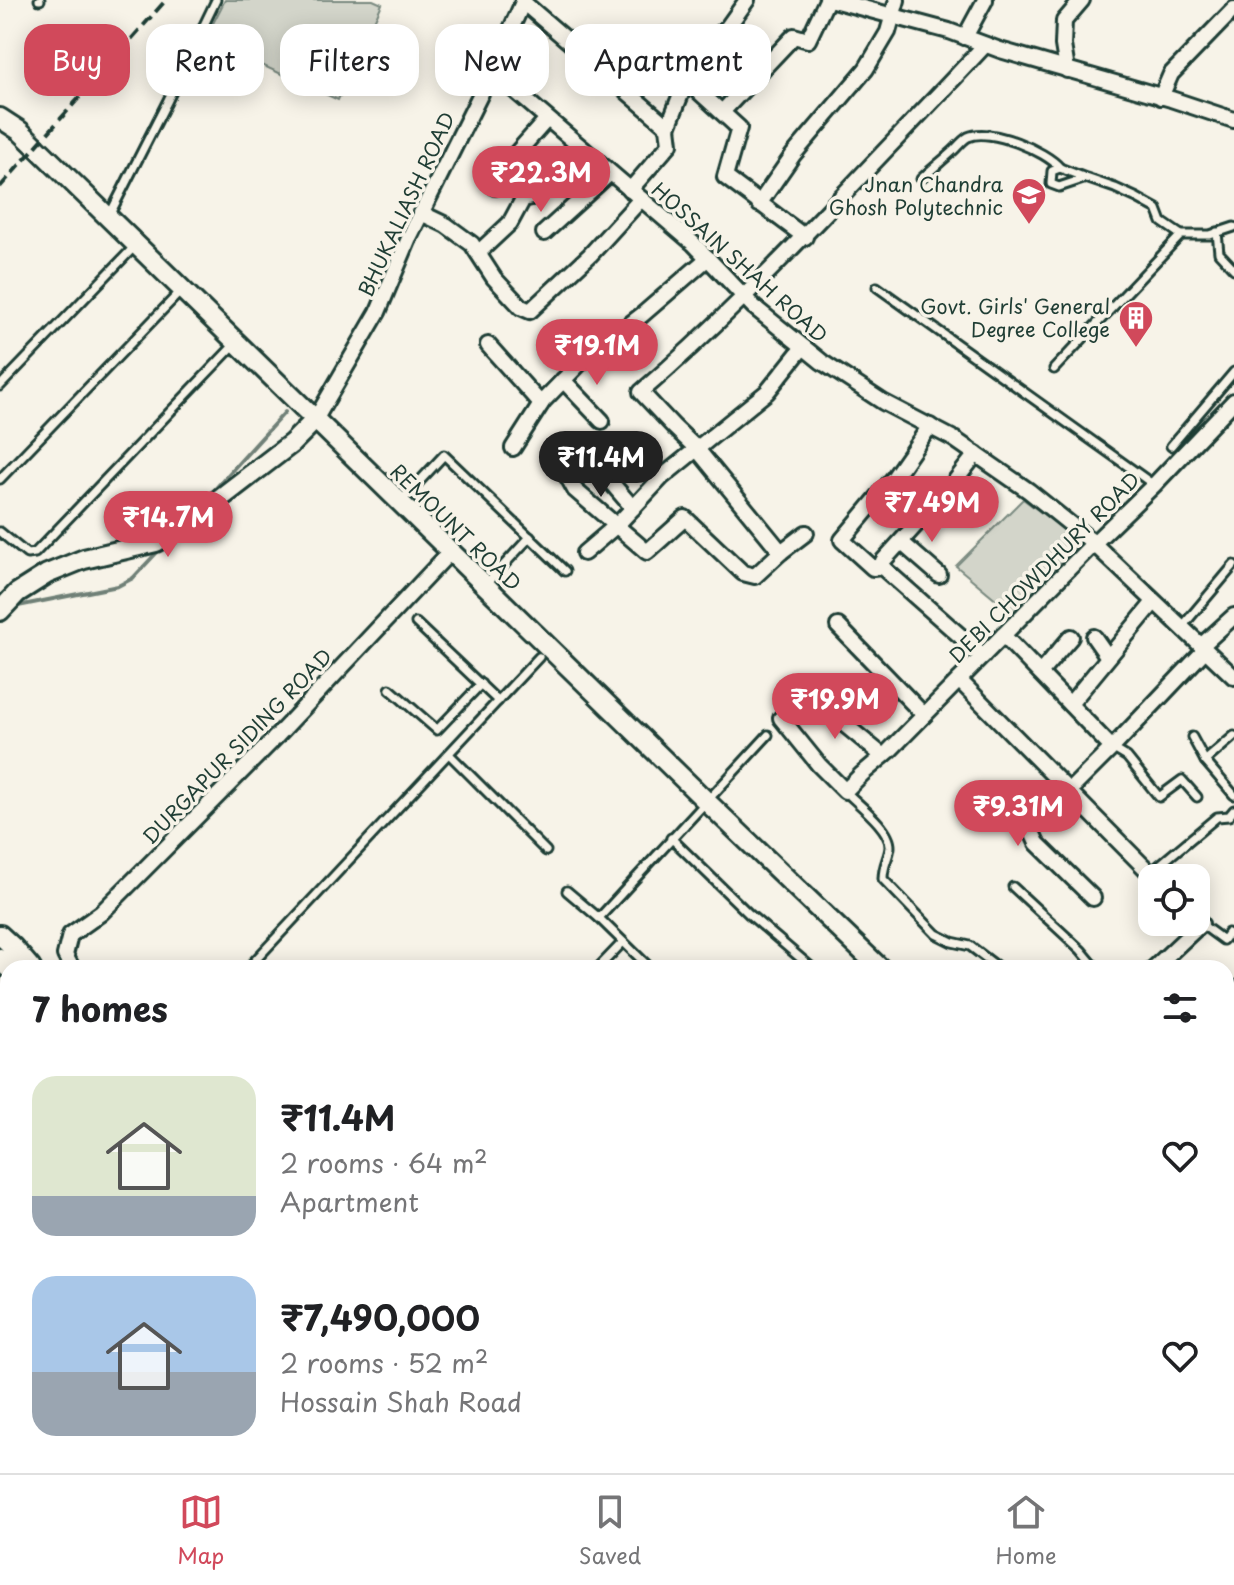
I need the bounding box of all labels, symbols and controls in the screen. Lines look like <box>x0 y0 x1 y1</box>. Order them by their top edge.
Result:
chip: Buy <box>24 24 130 96</box>
chip: Rent <box>146 24 264 96</box>
chip: Filters <box>280 24 419 96</box>
chip: New <box>435 24 549 96</box>
chip: Apartment <box>565 24 771 96</box>
street label: BHUKALIASH ROAD <box>350 107 462 301</box>
pin: ₹22.3M <box>476 146 606 214</box>
text: ₹22.3M <box>490 152 592 191</box>
place label: Jnan Chandra Ghosh Polytechnic <box>829 169 1003 222</box>
street label: HOSSAIN SHAH ROAD <box>645 175 835 349</box>
school or university icon: Jnan Chandra Ghosh Polytechnic <box>1010 176 1048 226</box>
place label: Govt. Girls' General Degree College <box>920 291 1110 344</box>
building icon: Govt. Girls' General Degree College <box>1117 299 1155 349</box>
pin: ₹19.1M <box>532 319 662 387</box>
text: ₹19.1M <box>554 325 640 364</box>
pin: ₹11.4M <box>536 431 666 499</box>
text: ₹11.4M <box>557 437 645 476</box>
street label: REMOUNT ROAD <box>384 457 528 597</box>
street label: DEBI CHOWDHURY ROAD <box>942 465 1146 669</box>
pin: ₹7.49M <box>867 476 997 544</box>
text: ₹7.49M <box>884 482 980 521</box>
pin: ₹14.7M <box>103 491 233 559</box>
text: ₹14.7M <box>122 497 214 536</box>
street label: DURGAPUR SIDING ROAD <box>135 641 339 851</box>
pin: ₹19.9M <box>770 673 900 741</box>
text: ₹19.9M <box>790 679 880 718</box>
pin: ₹9.31M <box>953 780 1083 848</box>
text: ₹9.31M <box>972 786 1064 825</box>
map controls <box>1138 864 1210 936</box>
button: locate <box>1138 864 1210 936</box>
text: 7 homes <box>32 982 168 1034</box>
icon: filters <box>1158 986 1202 1030</box>
text: ₹11.4M <box>280 1091 395 1143</box>
icon: home <box>96 1108 192 1204</box>
icon: heart <box>1158 1134 1202 1178</box>
text: 2 rooms · 64 m² <box>280 1143 488 1182</box>
text: Apartment <box>280 1182 419 1221</box>
text: ₹7,490,000 <box>280 1291 480 1343</box>
icon: home <box>96 1308 192 1404</box>
icon: heart <box>1158 1334 1202 1378</box>
text: 2 rooms · 52 m² <box>280 1343 488 1382</box>
text: Hossain Shah Road <box>280 1382 522 1421</box>
tab: Map <box>177 1490 224 1571</box>
tab: Saved <box>579 1490 641 1571</box>
tab: Home <box>996 1490 1057 1571</box>

